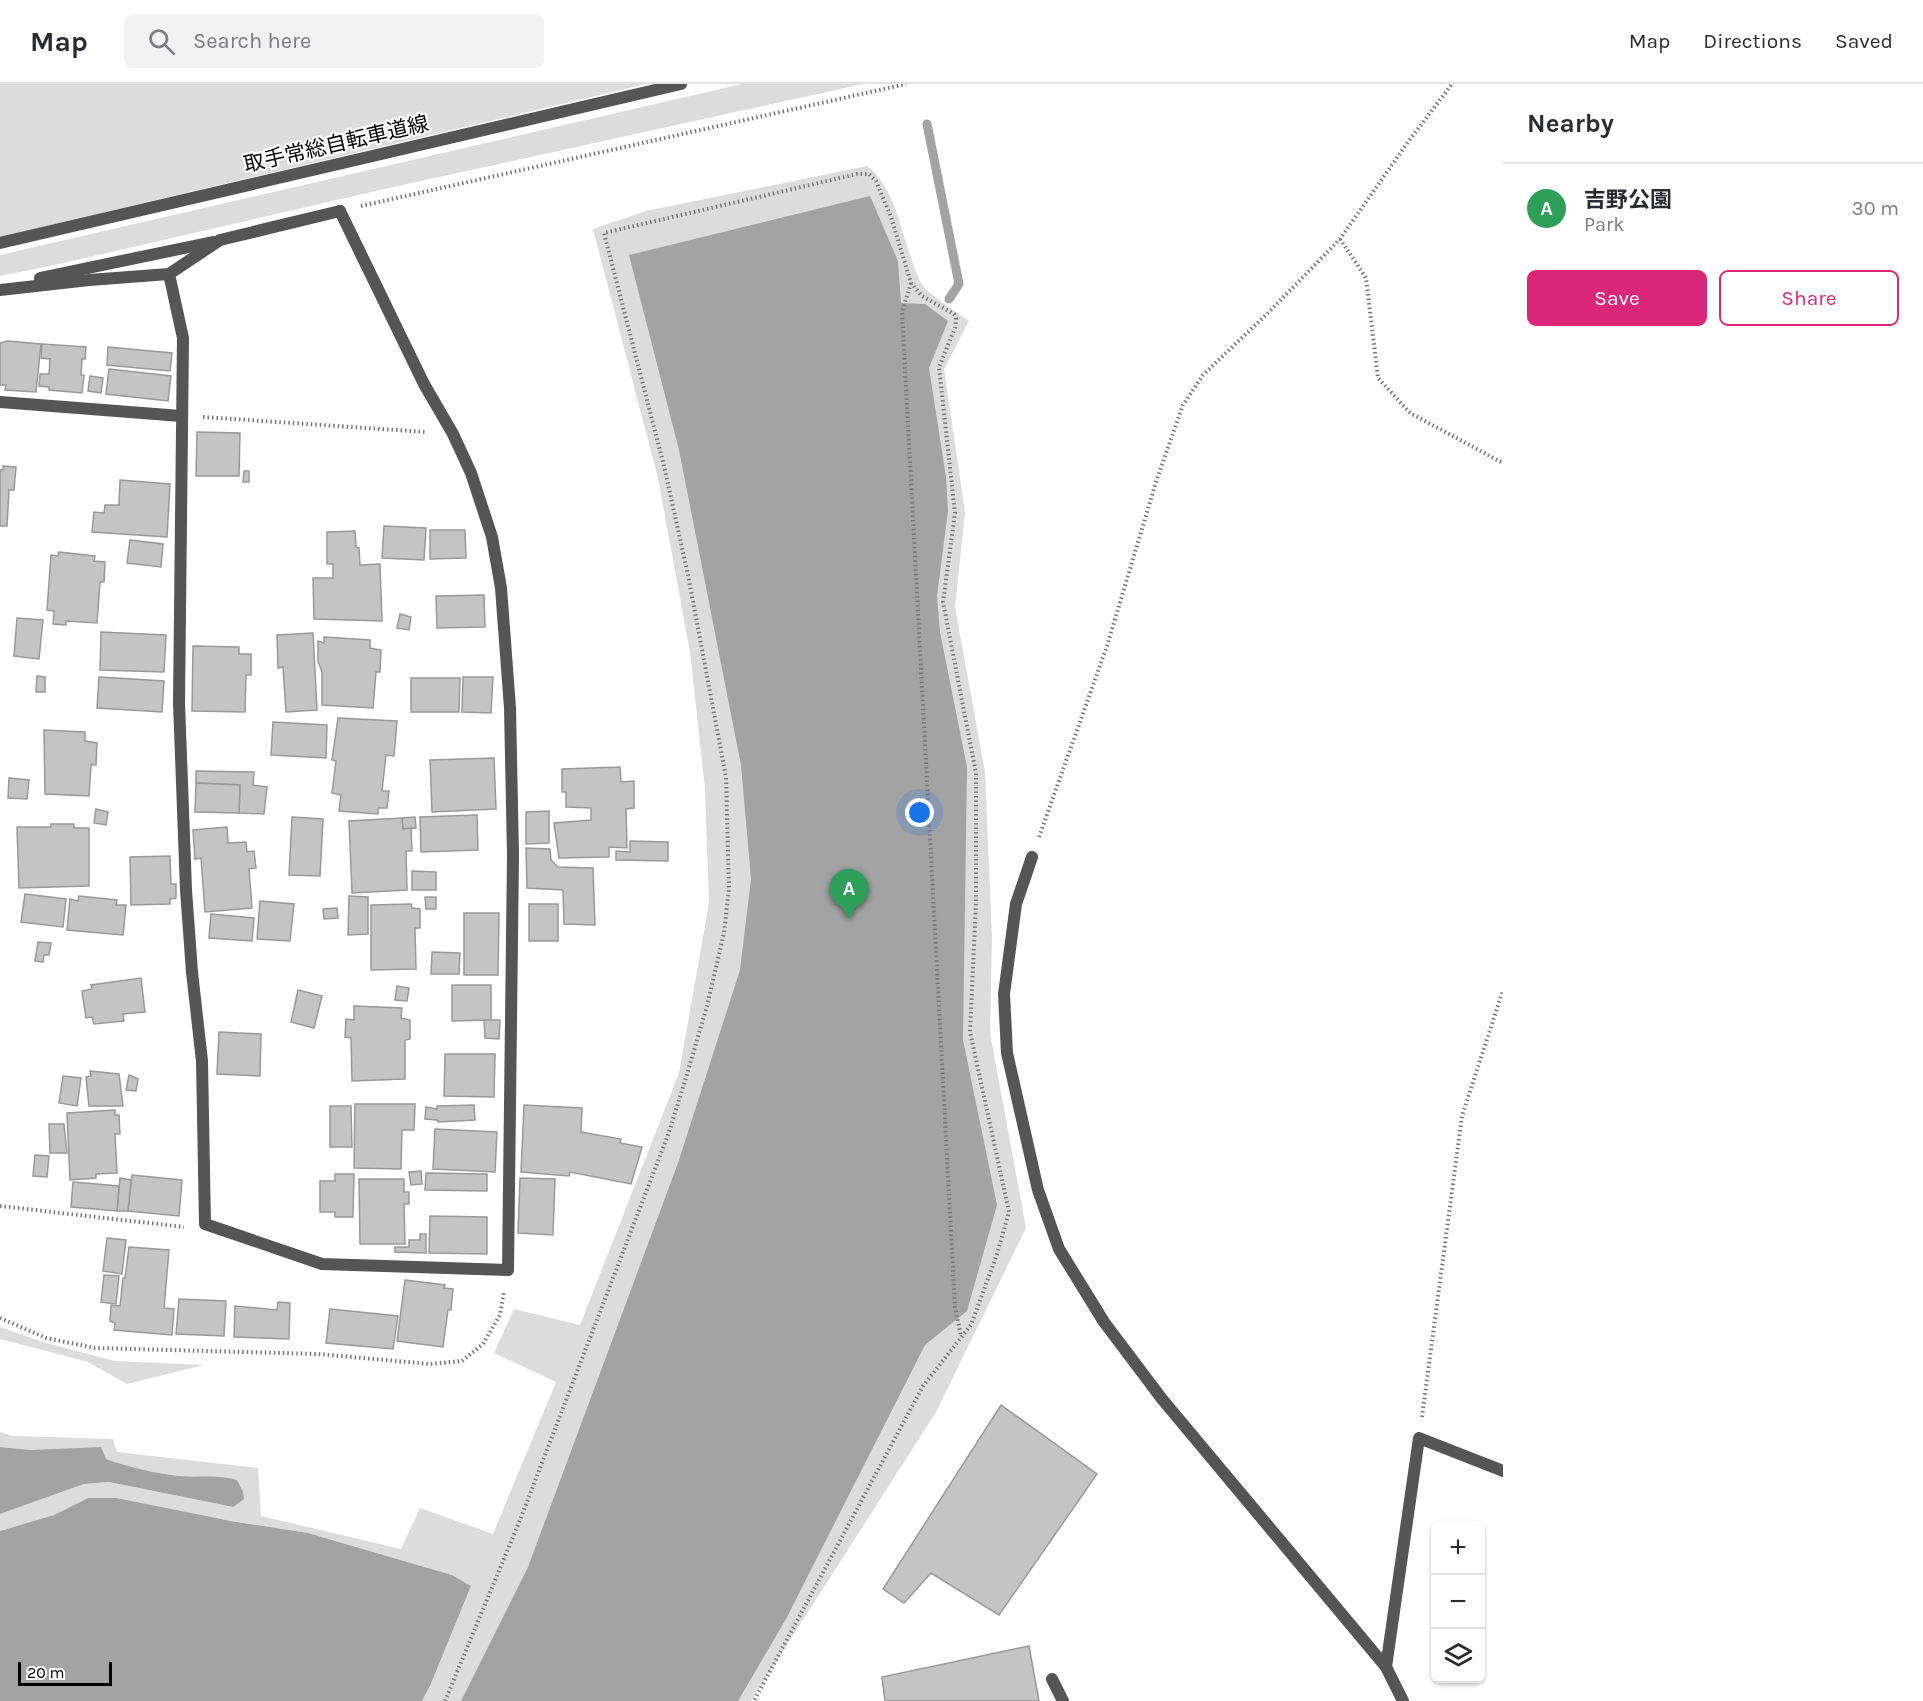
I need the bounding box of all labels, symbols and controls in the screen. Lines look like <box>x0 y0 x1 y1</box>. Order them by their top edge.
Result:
search box <box>124 14 544 68</box>
text: Map <box>30 25 88 58</box>
icon: search <box>145 25 178 58</box>
text: Search here <box>193 28 311 54</box>
text: Map <box>1629 29 1670 53</box>
text: Directions <box>1703 29 1802 53</box>
text: Saved <box>1835 29 1893 53</box>
text: Nearby <box>1527 108 1614 139</box>
street label: 取手常総自転車道線 <box>241 111 431 177</box>
text: 吉野公園 <box>1584 187 1672 213</box>
text: A <box>1540 197 1553 220</box>
text: 30 m <box>1852 197 1899 220</box>
text: Park <box>1584 213 1625 236</box>
button: Save <box>1527 270 1707 326</box>
button: Share <box>1719 270 1899 326</box>
your location <box>905 798 934 827</box>
pin: A <box>830 870 868 919</box>
map controls <box>1431 1521 1485 1683</box>
button: + <box>1431 1521 1485 1575</box>
button: − <box>1431 1575 1485 1629</box>
button: layers <box>1431 1629 1485 1683</box>
scale bar <box>18 1659 112 1686</box>
text: 20 m <box>27 1663 65 1682</box>

